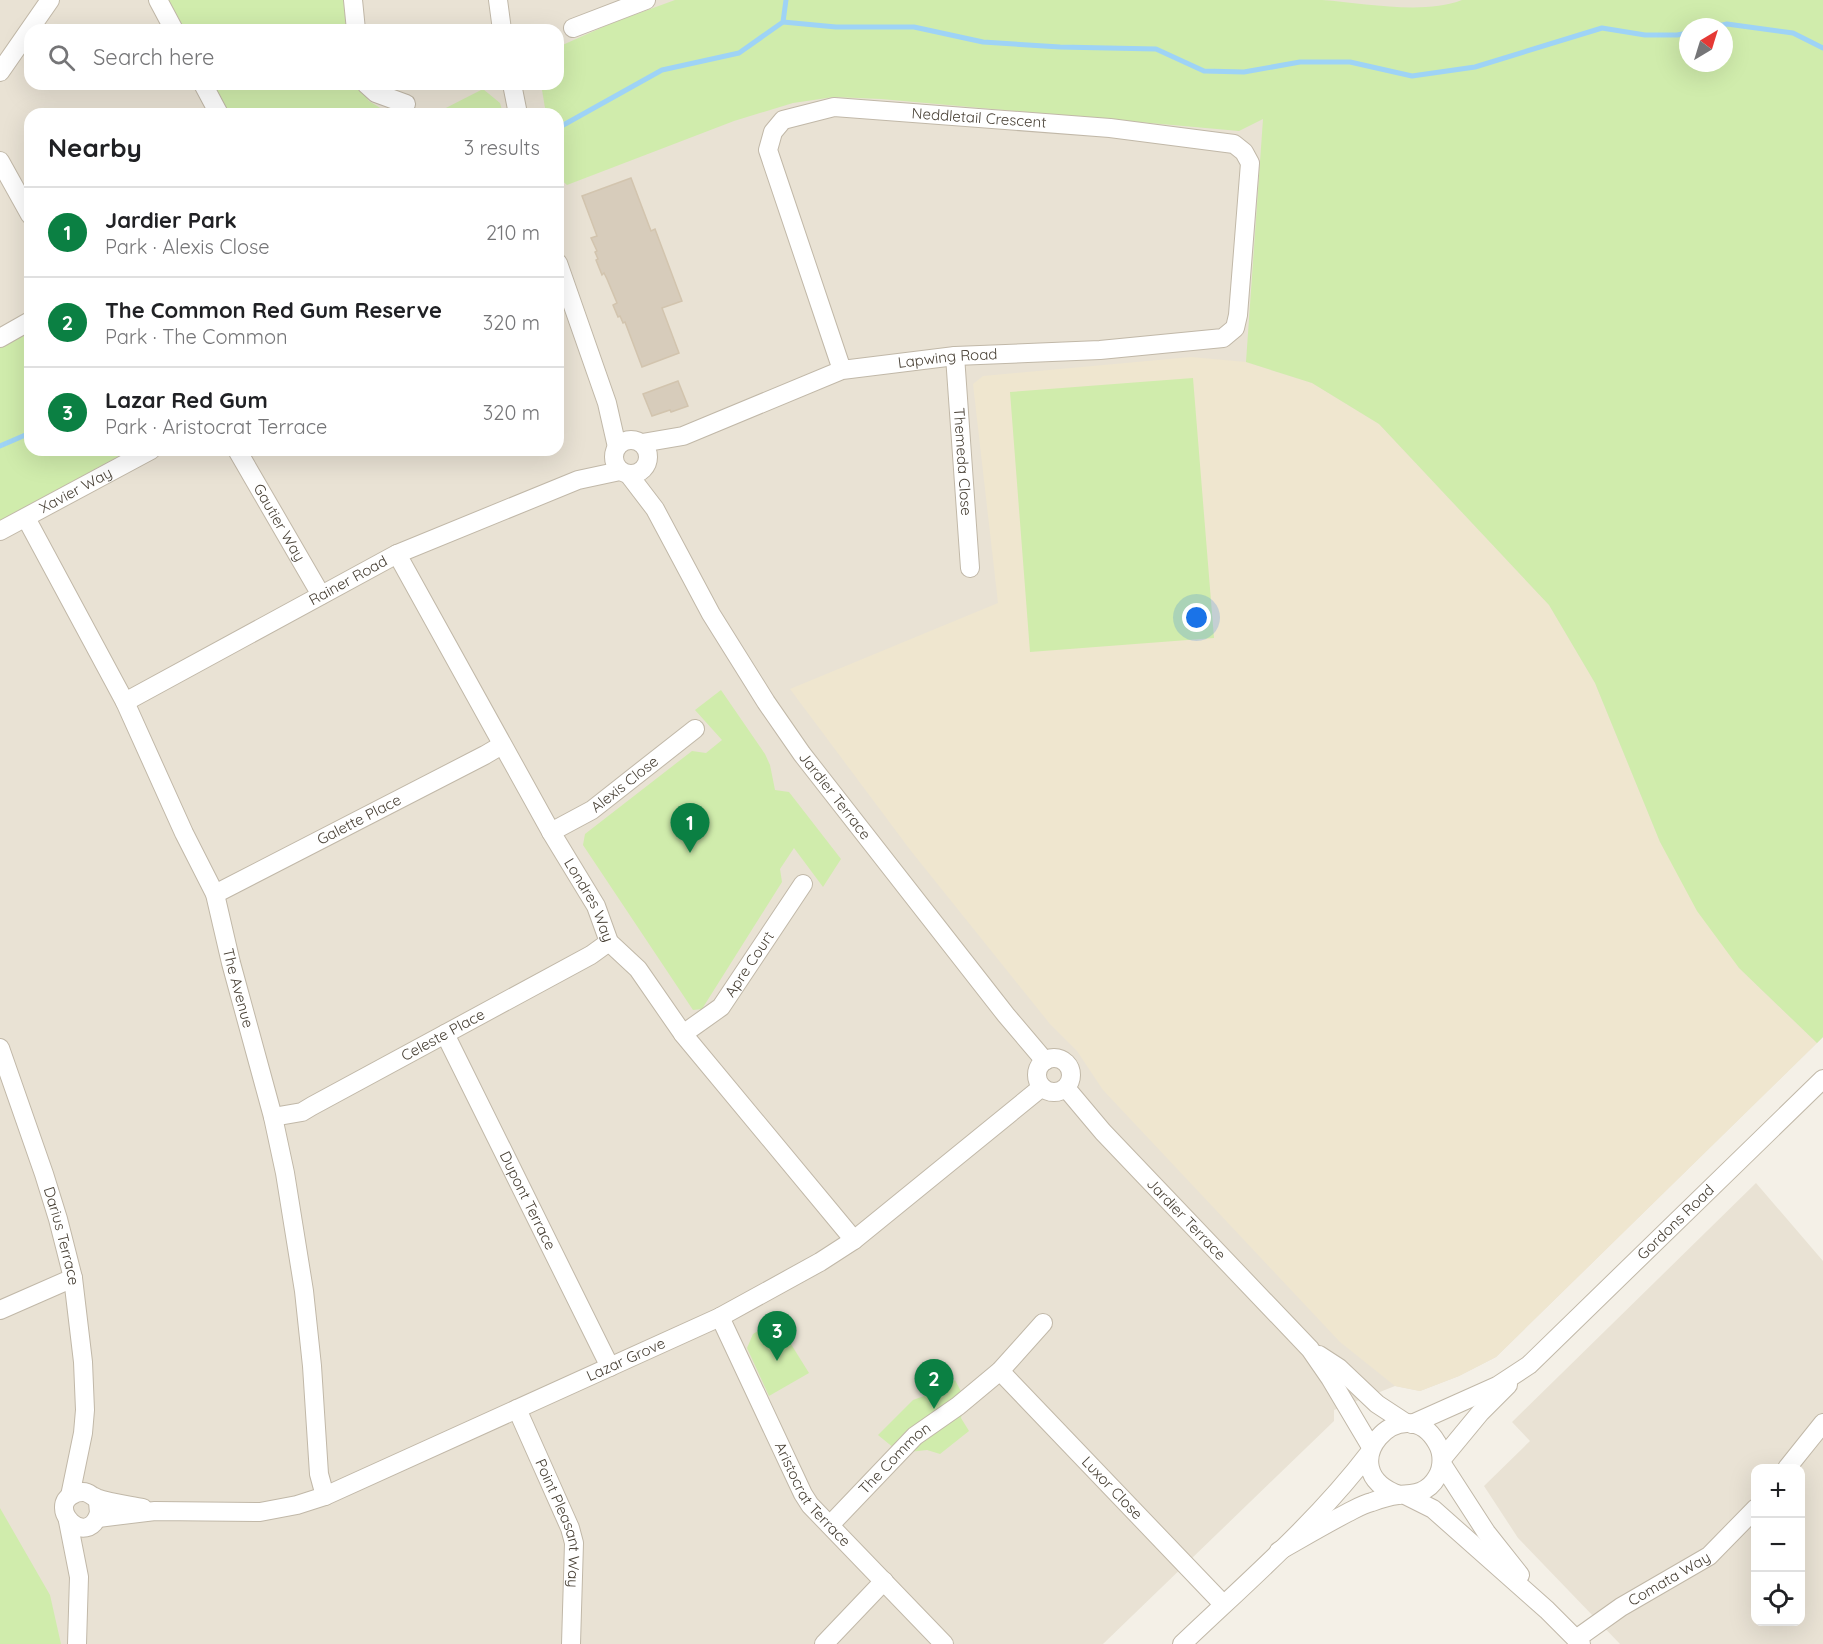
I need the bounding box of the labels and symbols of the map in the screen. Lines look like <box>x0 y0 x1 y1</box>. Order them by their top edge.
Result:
north arrow <box>1679 18 1733 72</box>
street label: Neddletail Crescent <box>911 103 1047 132</box>
street label: Lapwing Road <box>897 344 998 372</box>
street label: Themeda Close <box>950 407 976 516</box>
street label: Xavier Way <box>36 463 115 517</box>
street label: Gautier Way <box>250 480 310 565</box>
street label: Rainer Road <box>305 551 390 609</box>
your location <box>1182 603 1211 632</box>
street label: Jardier Terrace <box>795 748 875 843</box>
street label: Alexis Close <box>587 752 662 816</box>
street label: Galette Place <box>314 790 404 849</box>
pin: 1 <box>670 804 710 853</box>
street label: Londres Way <box>560 854 618 944</box>
street label: Apre Court <box>720 927 778 1000</box>
street label: The Avenue <box>219 946 258 1030</box>
street label: Celeste Place <box>398 1004 488 1065</box>
street label: Dupont Terrace <box>496 1148 560 1253</box>
street label: Jardier Terrace <box>1143 1174 1230 1264</box>
street label: Gordons Road <box>1633 1180 1718 1264</box>
street label: Darius Terrace <box>40 1184 84 1286</box>
pin: 3 <box>758 1312 796 1361</box>
street label: Lazar Grove <box>583 1333 668 1385</box>
pin: 2 <box>914 1360 954 1409</box>
street label: The Common <box>854 1418 934 1498</box>
street label: Aristocrat Terrace <box>771 1439 855 1550</box>
street label: Luxor Close <box>1078 1452 1147 1523</box>
street label: Point Pleasant Way <box>531 1456 585 1588</box>
street label: Comata Way <box>1624 1547 1714 1610</box>

